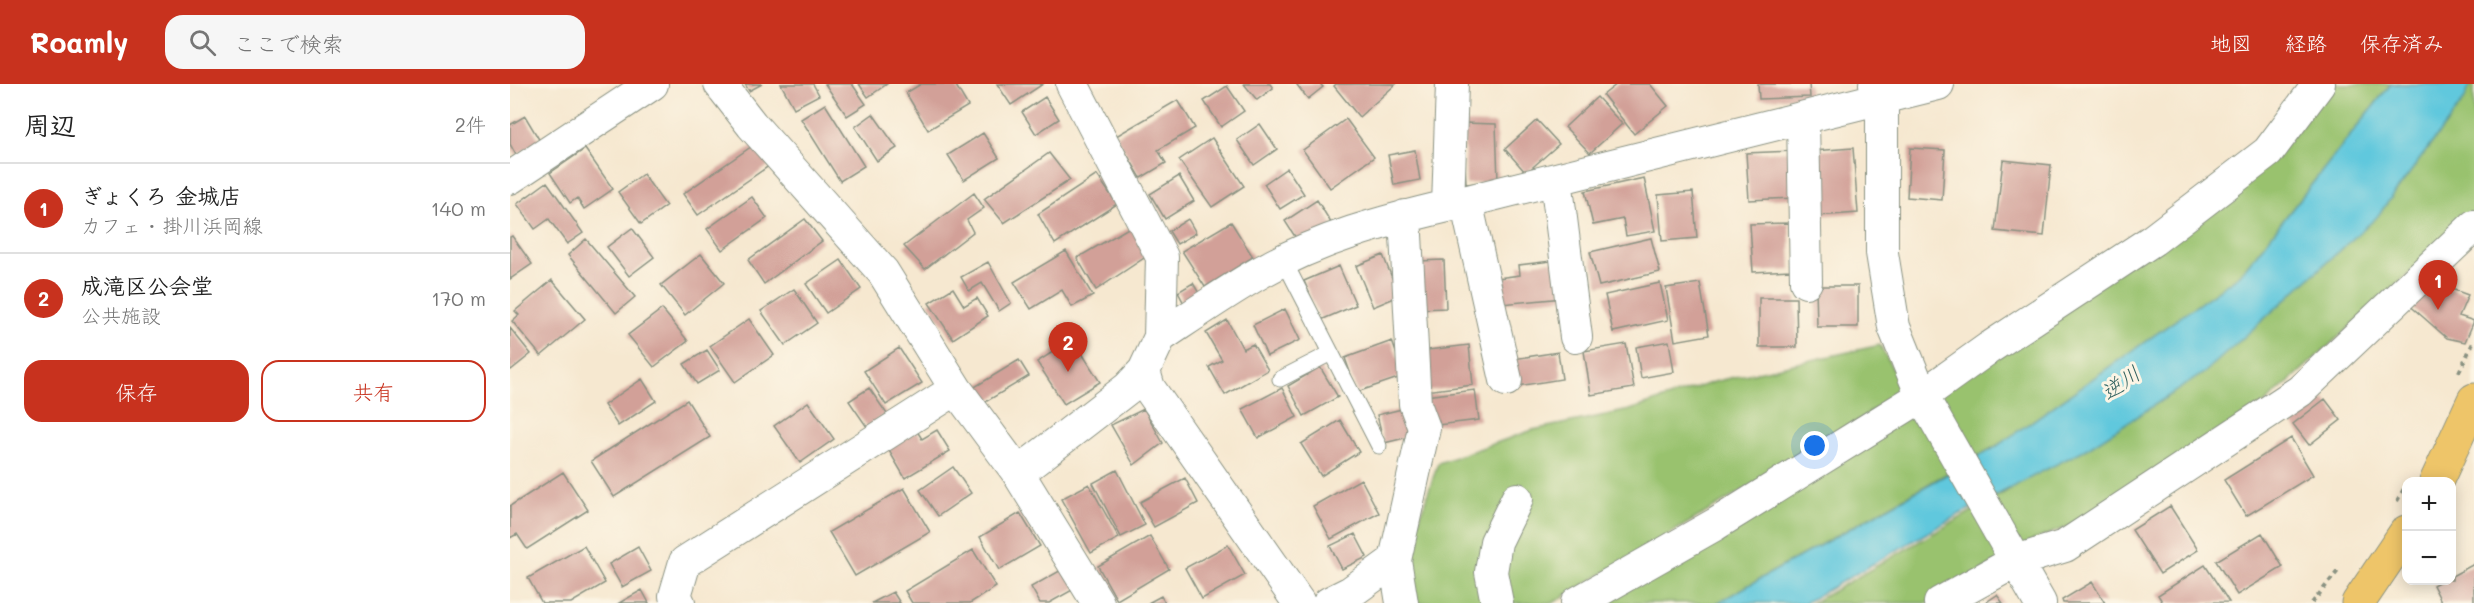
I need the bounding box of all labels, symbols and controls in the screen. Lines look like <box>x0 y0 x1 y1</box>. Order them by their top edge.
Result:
search box <box>165 15 585 69</box>
text: Roamly <box>30 24 129 60</box>
icon: search <box>186 26 219 59</box>
text: ここで検索 <box>234 29 344 58</box>
text: 地図 <box>2210 29 2252 56</box>
text: 経路 <box>2285 29 2327 56</box>
text: 保存済み <box>2360 29 2444 56</box>
text: 周辺 <box>24 108 76 142</box>
text: 2件 <box>455 111 486 137</box>
text: ぎょくろ 金城店 <box>81 181 241 210</box>
text: 1 <box>39 195 48 221</box>
text: 140 m <box>431 195 486 221</box>
text: カフェ · 掛川浜岡線 <box>81 212 263 238</box>
pin: 1 <box>2418 260 2458 310</box>
text: 成滝区公会堂 <box>81 271 213 300</box>
text: 2 <box>38 285 49 311</box>
text: 170 m <box>431 285 486 311</box>
text: 公共施設 <box>81 302 161 328</box>
pin: 2 <box>1048 322 1088 372</box>
water label: 逆川 <box>2095 359 2145 405</box>
button: 保存 <box>24 360 249 422</box>
button: 共有 <box>261 360 486 422</box>
your location <box>1800 431 1829 460</box>
map controls <box>2402 477 2456 585</box>
button: + <box>2402 477 2456 531</box>
button: − <box>2402 531 2456 585</box>

